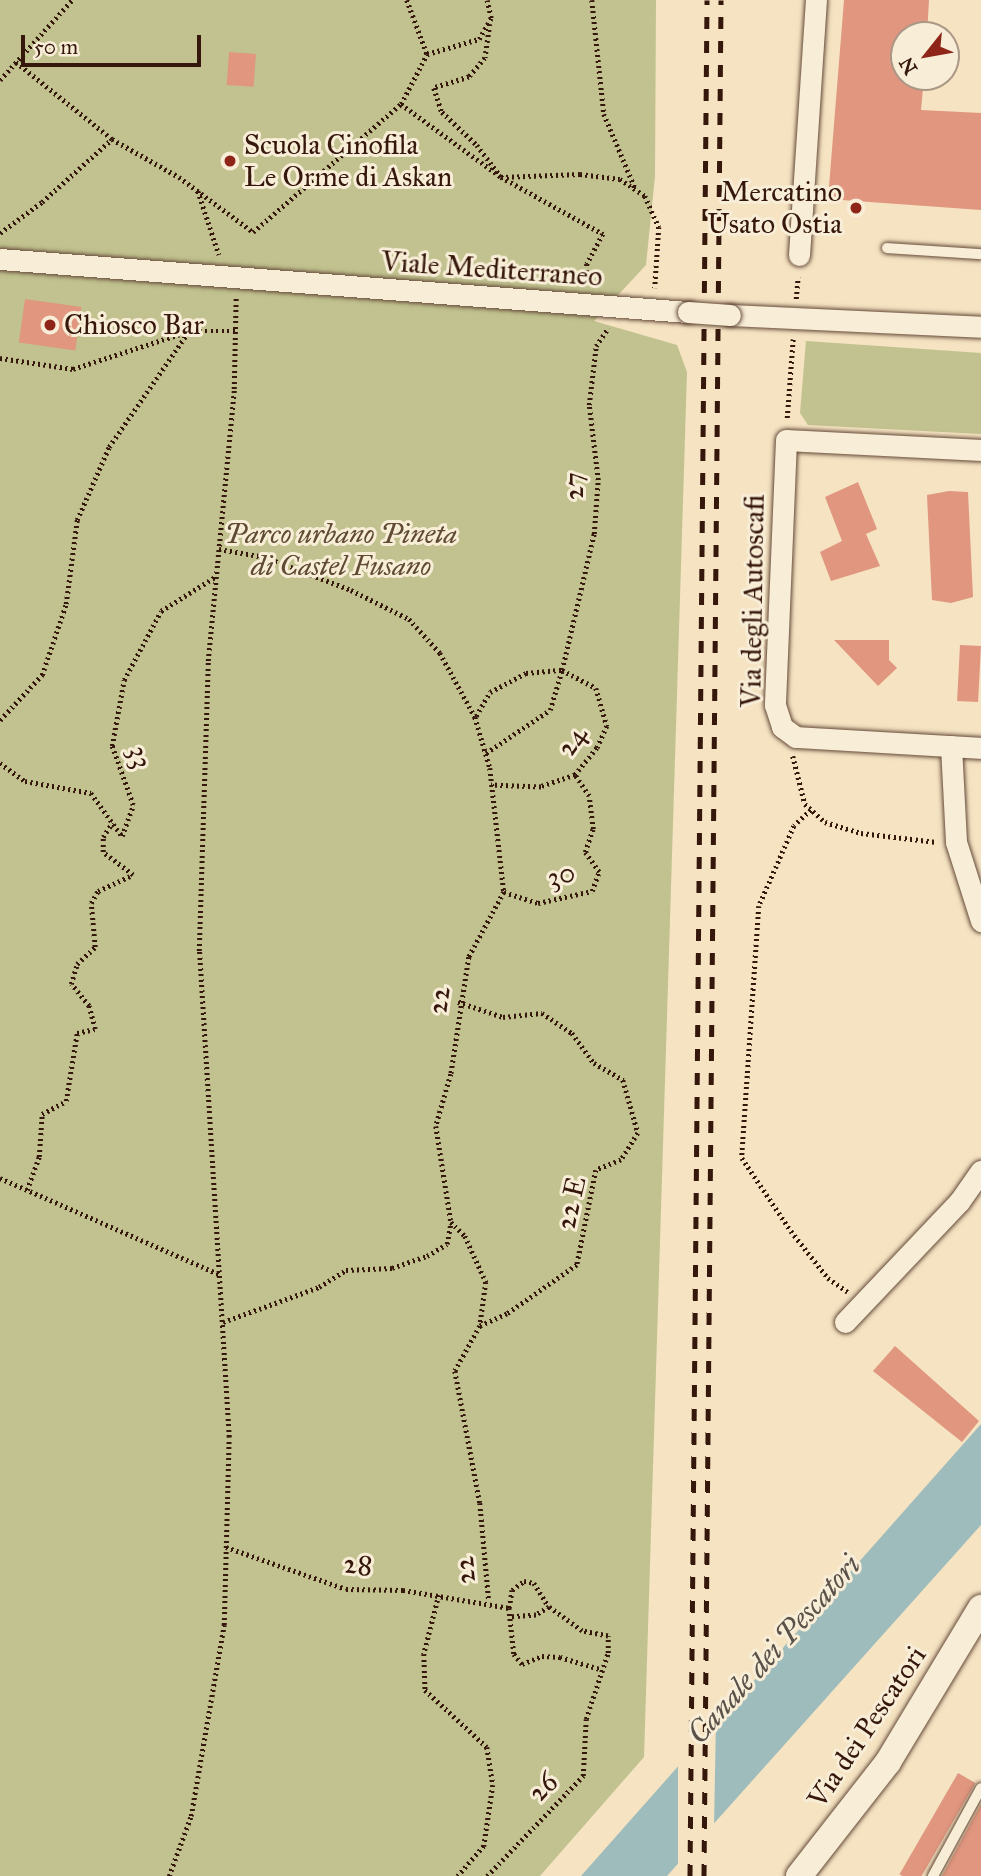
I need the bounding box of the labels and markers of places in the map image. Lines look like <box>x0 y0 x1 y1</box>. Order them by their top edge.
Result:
place label: Scuola Cinofila Le Orme di Askan <box>244 128 452 194</box>
marker: Scuola Cinofila Le Orme di Askan <box>222 153 238 169</box>
place label: Mercatino Usato Ostia <box>707 175 842 241</box>
marker: Mercatino Usato Ostia <box>848 200 864 216</box>
place label: Chiosco Bar <box>64 308 204 342</box>
marker: Chiosco Bar <box>42 317 58 333</box>

